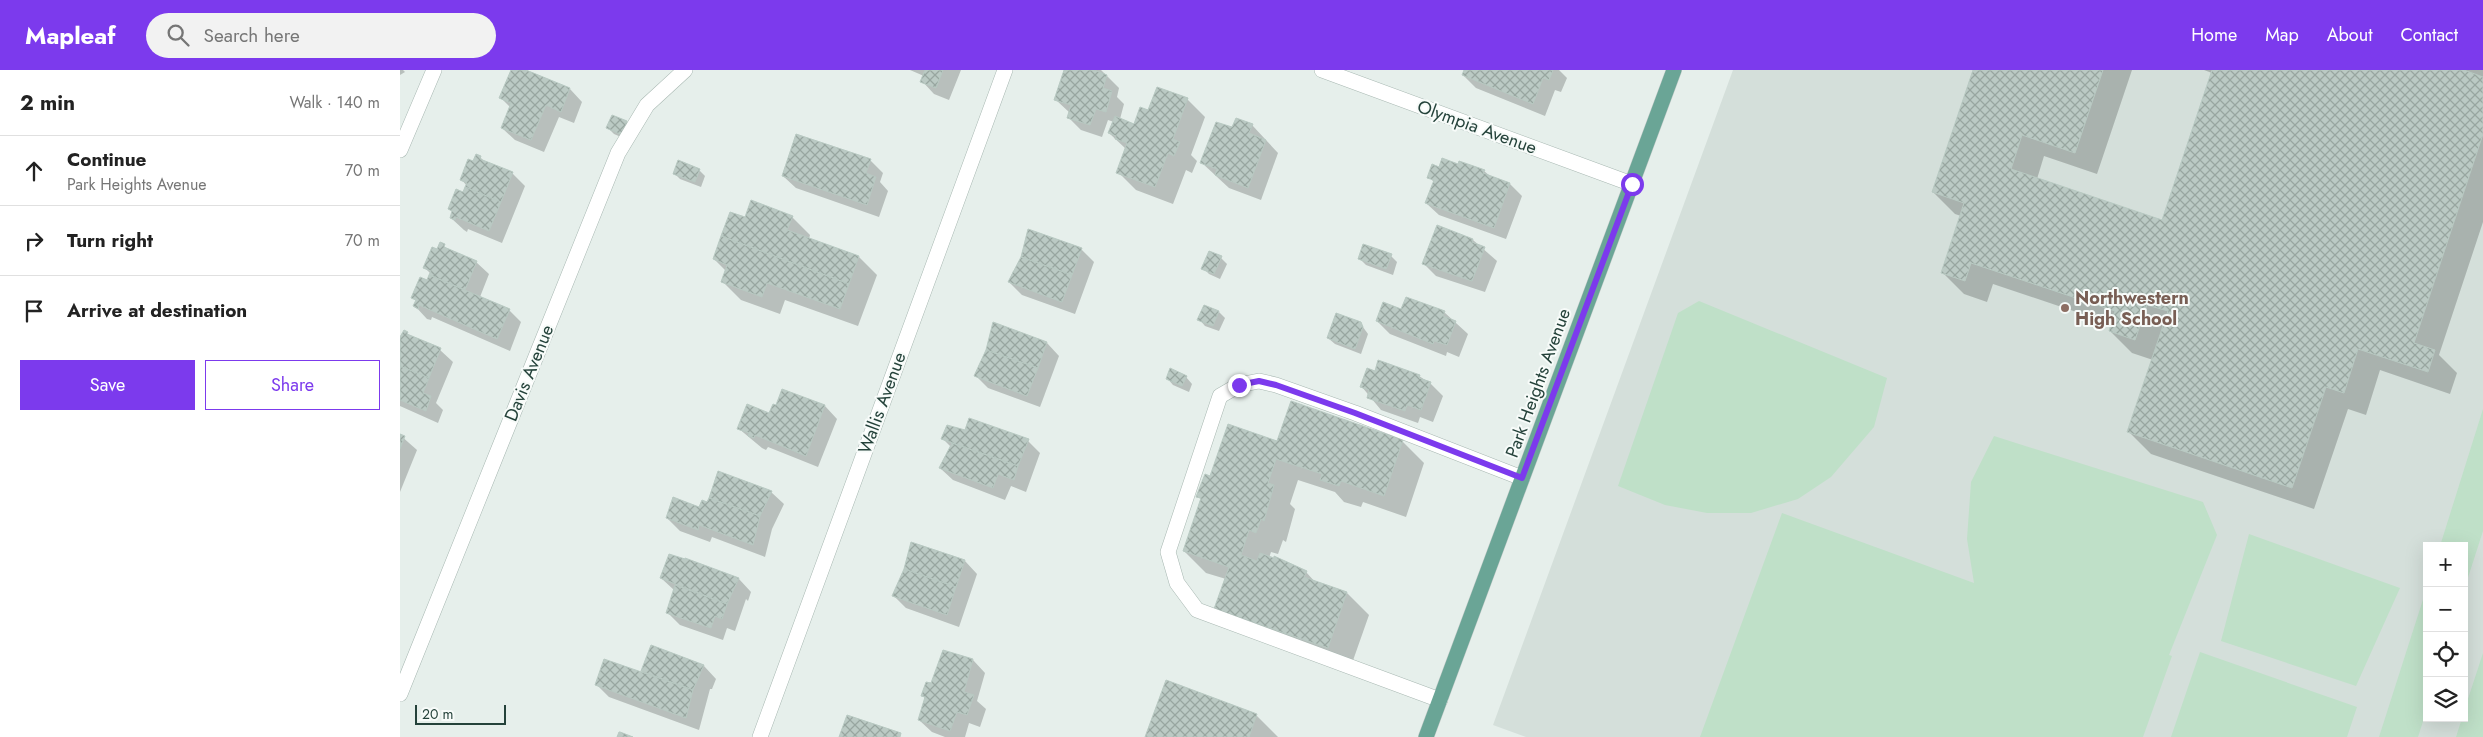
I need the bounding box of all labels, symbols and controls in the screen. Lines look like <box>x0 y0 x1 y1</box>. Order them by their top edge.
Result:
search box <box>146 13 496 58</box>
text: Mapleaf <box>25 18 116 53</box>
icon: search <box>164 21 192 49</box>
text: Search here <box>204 22 300 49</box>
text: Home <box>2191 22 2237 48</box>
text: Map <box>2265 22 2299 48</box>
text: About <box>2327 22 2372 48</box>
text: Contact <box>2400 22 2458 48</box>
text: 2 min <box>20 88 75 118</box>
text: Walk · 140 m <box>290 91 380 114</box>
street label: Olympia Avenue <box>1414 93 1540 161</box>
text: Continue <box>67 146 146 173</box>
icon: ahead <box>20 157 48 185</box>
text: 70 m <box>345 159 380 182</box>
text: Park Heights Avenue <box>67 173 207 196</box>
route start <box>1621 173 1644 196</box>
icon: right <box>20 227 48 255</box>
text: Turn right <box>67 227 153 254</box>
text: 70 m <box>345 229 380 252</box>
place label: Northwestern High School <box>2075 285 2189 332</box>
icon: arrive <box>20 297 48 325</box>
text: Arrive at destination <box>67 297 247 324</box>
marker: Northwestern High School <box>2059 302 2071 314</box>
street label: Park Heights Avenue <box>1499 305 1577 461</box>
street label: Davis Avenue <box>498 321 560 425</box>
street label: Wallis Avenue <box>852 349 912 457</box>
button: Save <box>20 360 195 410</box>
button: Share <box>205 360 380 410</box>
route end <box>1228 374 1251 397</box>
map controls <box>2423 542 2468 722</box>
button: + <box>2423 542 2468 587</box>
button: − <box>2423 587 2468 632</box>
button: locate <box>2423 632 2468 677</box>
button: layers <box>2423 677 2468 722</box>
scale bar <box>415 702 506 725</box>
text: 20 m <box>422 704 454 724</box>

